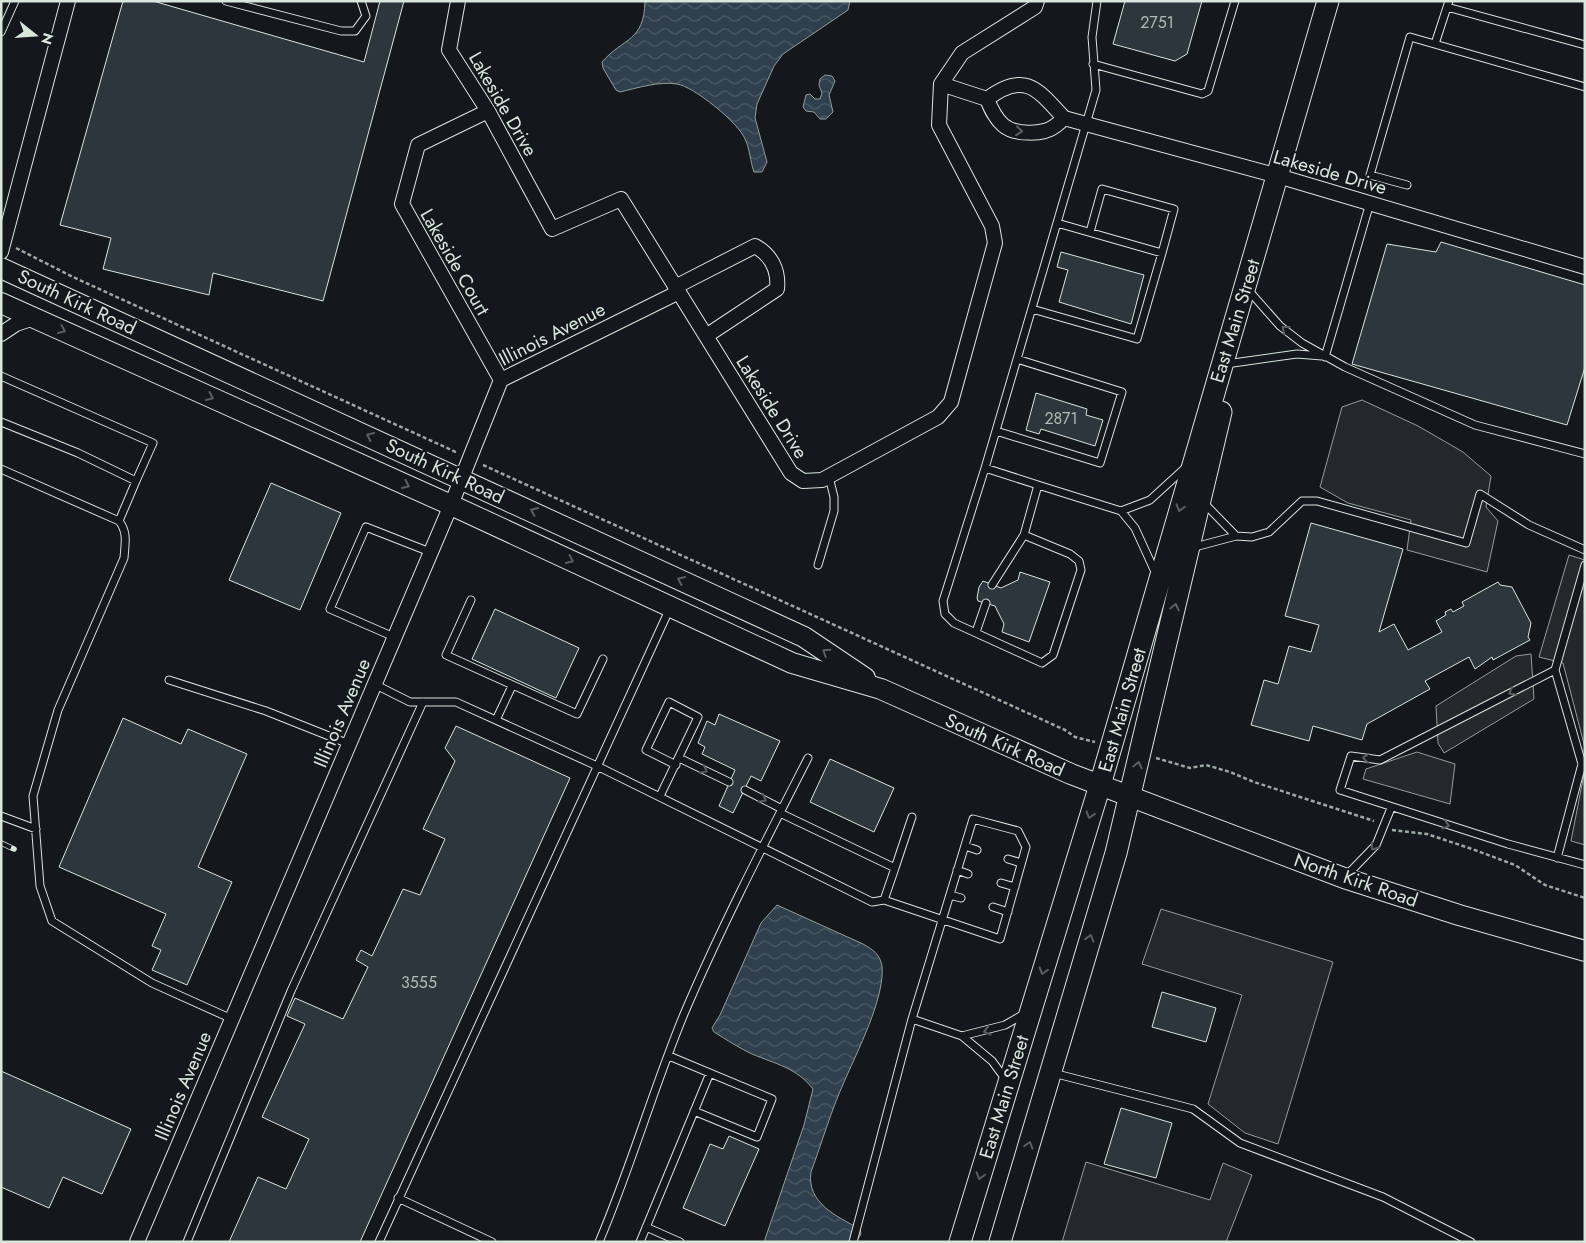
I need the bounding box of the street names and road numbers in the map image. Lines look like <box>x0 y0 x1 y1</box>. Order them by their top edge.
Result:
street label: Lakeside Drive <box>462 47 544 161</box>
street label: Lakeside Drive <box>1270 143 1390 201</box>
street label: Lakeside Court <box>414 204 497 321</box>
street label: East Main Street <box>1203 255 1267 386</box>
street label: South Kirk Road <box>13 263 141 341</box>
street label: Illinois Avenue <box>494 296 610 372</box>
street label: Lakeside Drive <box>730 350 814 464</box>
street label: South Kirk Road <box>381 432 509 510</box>
street label: East Main Street <box>1091 644 1153 775</box>
street label: Illinois Avenue <box>307 654 377 772</box>
street label: South Kirk Road <box>941 707 1069 783</box>
street label: North Kirk Road <box>1291 846 1421 914</box>
street label: Illinois Avenue <box>148 1027 218 1145</box>
street label: East Main Street <box>972 1031 1036 1162</box>

